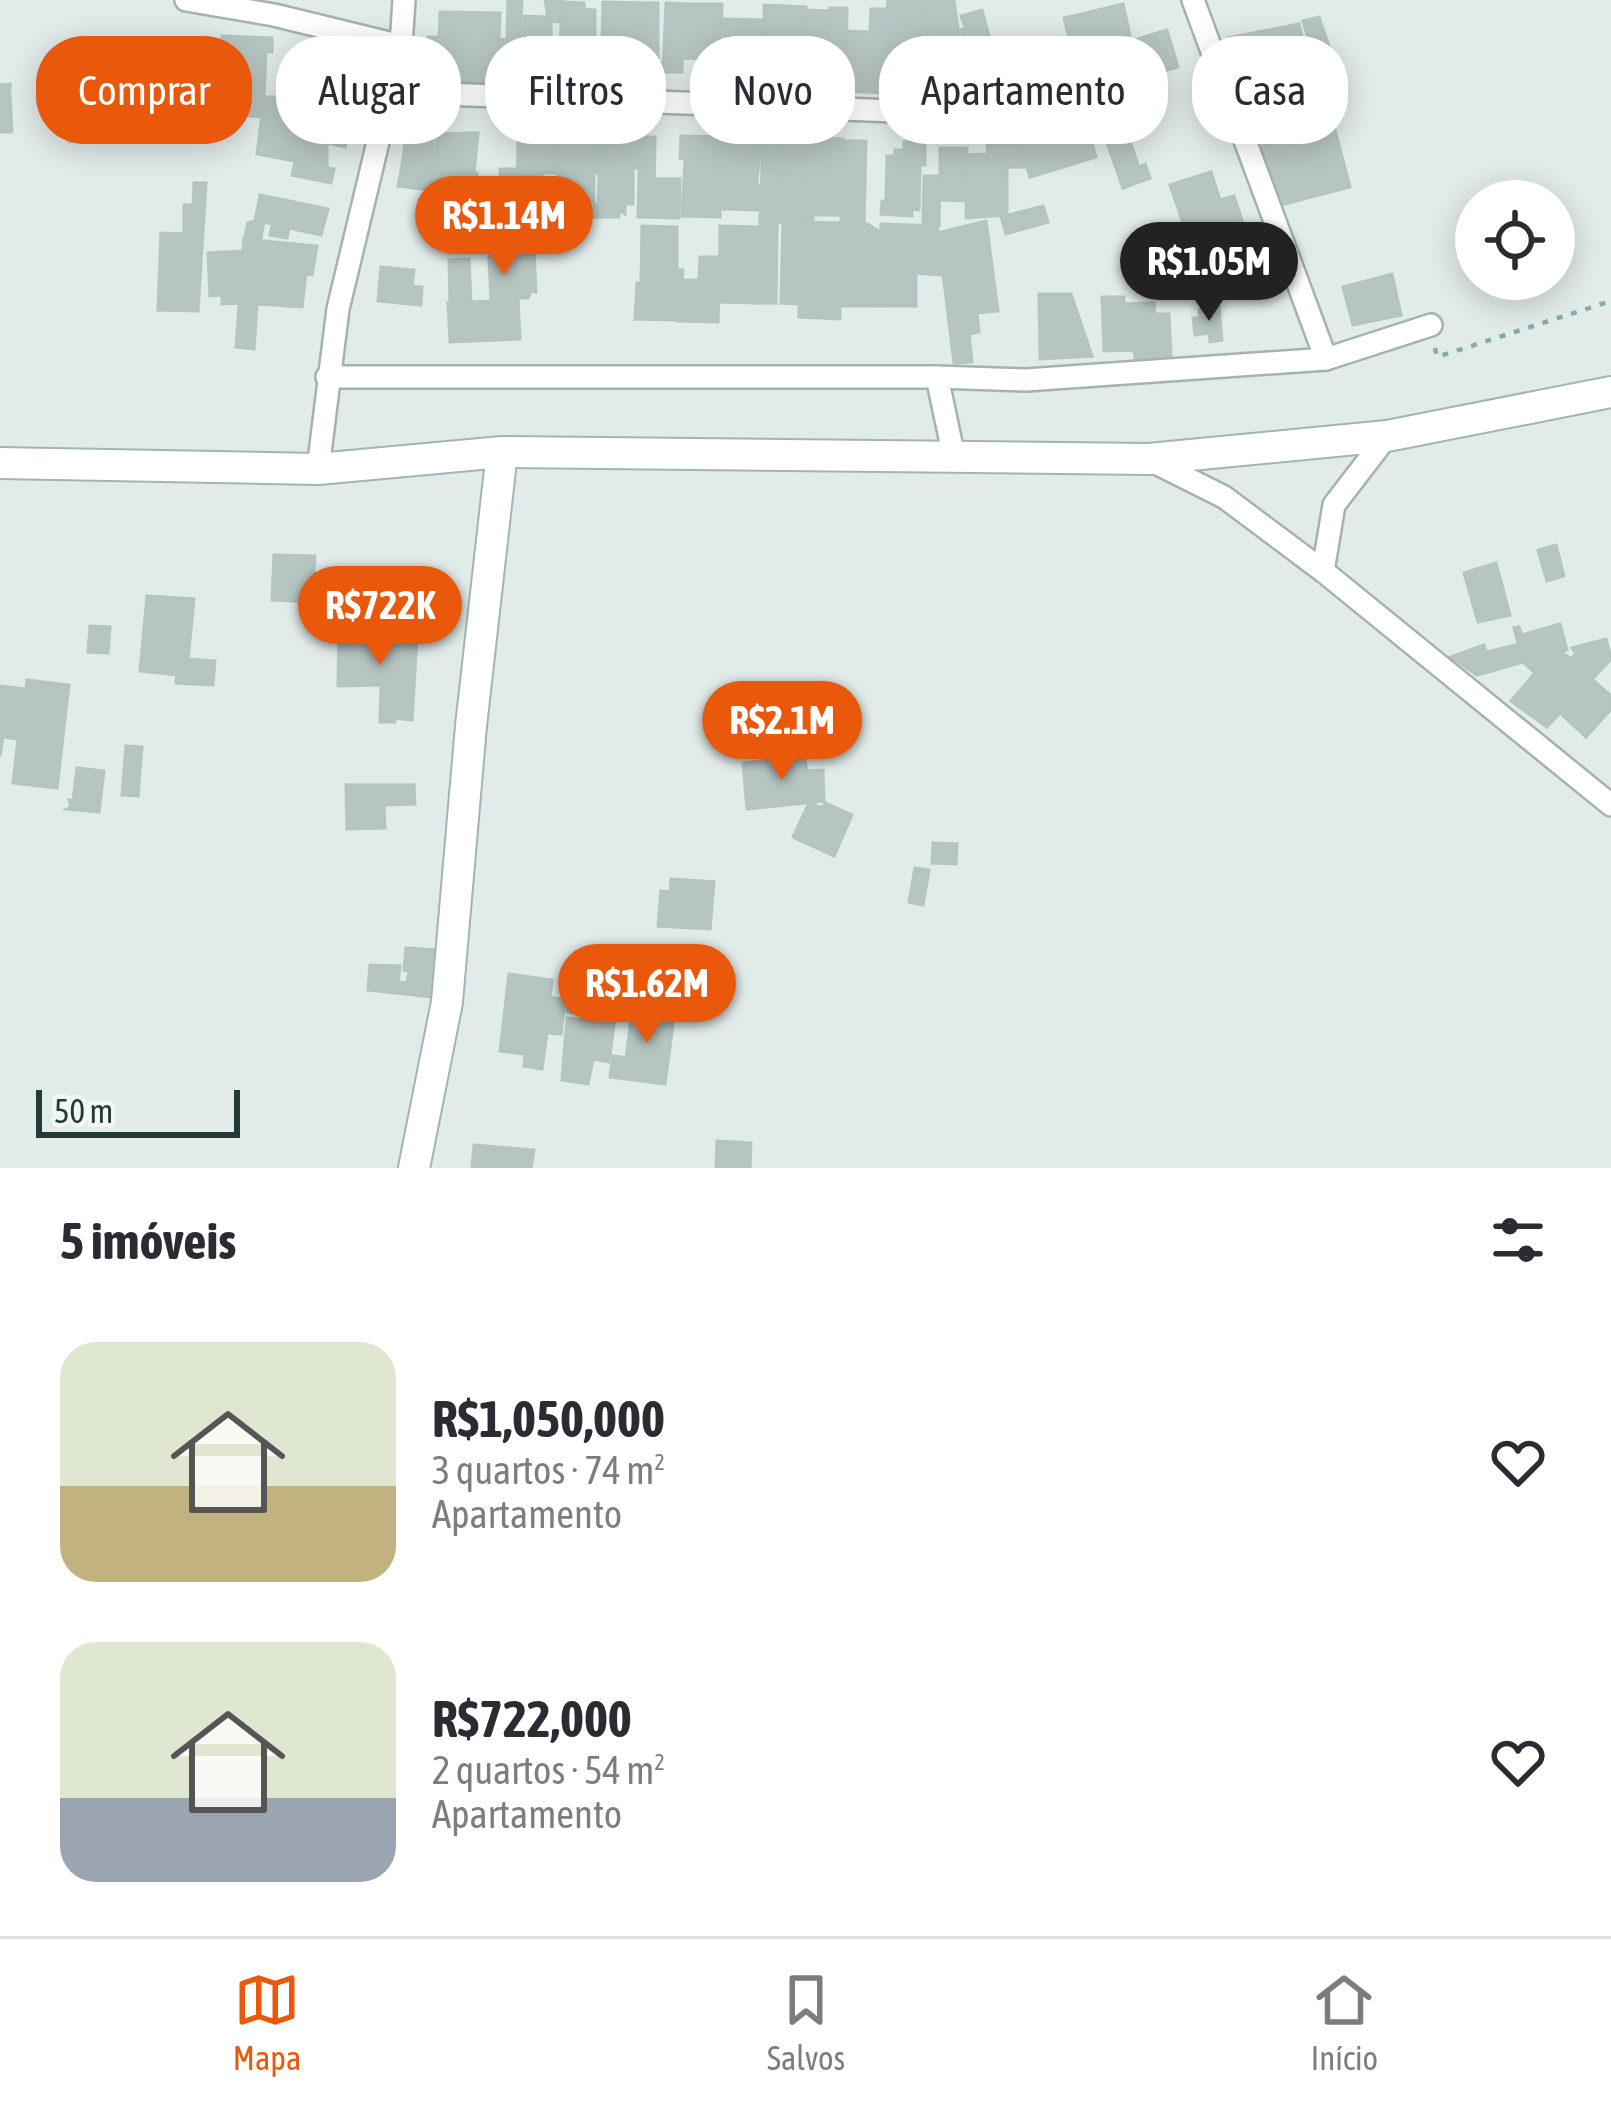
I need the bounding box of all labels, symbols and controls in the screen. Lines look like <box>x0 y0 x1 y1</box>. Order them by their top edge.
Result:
chip: Comprar <box>36 36 252 144</box>
chip: Alugar <box>276 36 461 144</box>
chip: Filtros <box>485 36 666 144</box>
chip: Novo <box>690 36 855 144</box>
chip: Apartamento <box>879 36 1168 144</box>
chip: Casa <box>1192 36 1348 144</box>
pin: R$1.14M <box>393 176 615 278</box>
map controls <box>1455 180 1575 300</box>
button: locate <box>1455 180 1575 300</box>
text: R$1.14M <box>442 193 566 237</box>
pin: R$1.05M <box>1098 222 1320 324</box>
text: R$1.05M <box>1147 239 1271 283</box>
pin: R$722K <box>282 566 478 668</box>
text: R$722K <box>325 583 435 627</box>
pin: R$2.1M <box>684 681 880 783</box>
text: R$2.1M <box>729 698 835 742</box>
pin: R$1.62M <box>536 944 758 1046</box>
text: R$1.62M <box>585 961 709 1005</box>
scale bar <box>36 1084 240 1137</box>
text: 50 m <box>54 1092 113 1130</box>
icon: filters <box>1485 1207 1551 1273</box>
text: 5 imóveis <box>60 1211 236 1270</box>
text: R$1,050,000 <box>432 1389 665 1448</box>
icon: home <box>156 1390 300 1534</box>
icon: heart <box>1485 1429 1551 1495</box>
text: 3 quartos · 74 m² <box>432 1448 665 1492</box>
text: Apartamento <box>432 1492 622 1536</box>
text: R$722,000 <box>432 1689 632 1748</box>
icon: home <box>156 1690 300 1834</box>
icon: heart <box>1485 1729 1551 1795</box>
text: 2 quartos · 54 m² <box>432 1748 665 1792</box>
text: Apartamento <box>432 1792 622 1836</box>
tab: Mapa <box>233 1967 301 2077</box>
tab: Salvos <box>767 1967 845 2077</box>
tab: Início <box>1311 1967 1378 2077</box>

